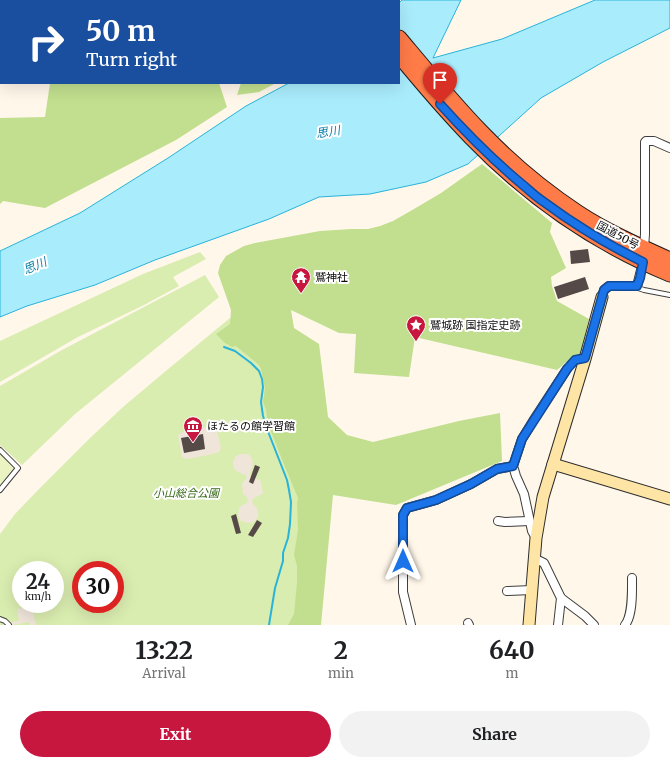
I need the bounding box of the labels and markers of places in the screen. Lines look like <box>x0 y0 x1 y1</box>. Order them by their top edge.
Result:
pin <box>423 63 457 104</box>
temple icon: 鷲神社 <box>290 266 312 294</box>
place label: 鷲神社 <box>315 270 348 284</box>
place icon: 鷲城跡 国指定史跡 <box>405 314 427 342</box>
place label: 鷲城跡 国指定史跡 <box>430 318 521 332</box>
museum icon: ほたるの館学習館 <box>182 415 204 443</box>
place label: ほたるの館学習館 <box>207 419 295 433</box>

